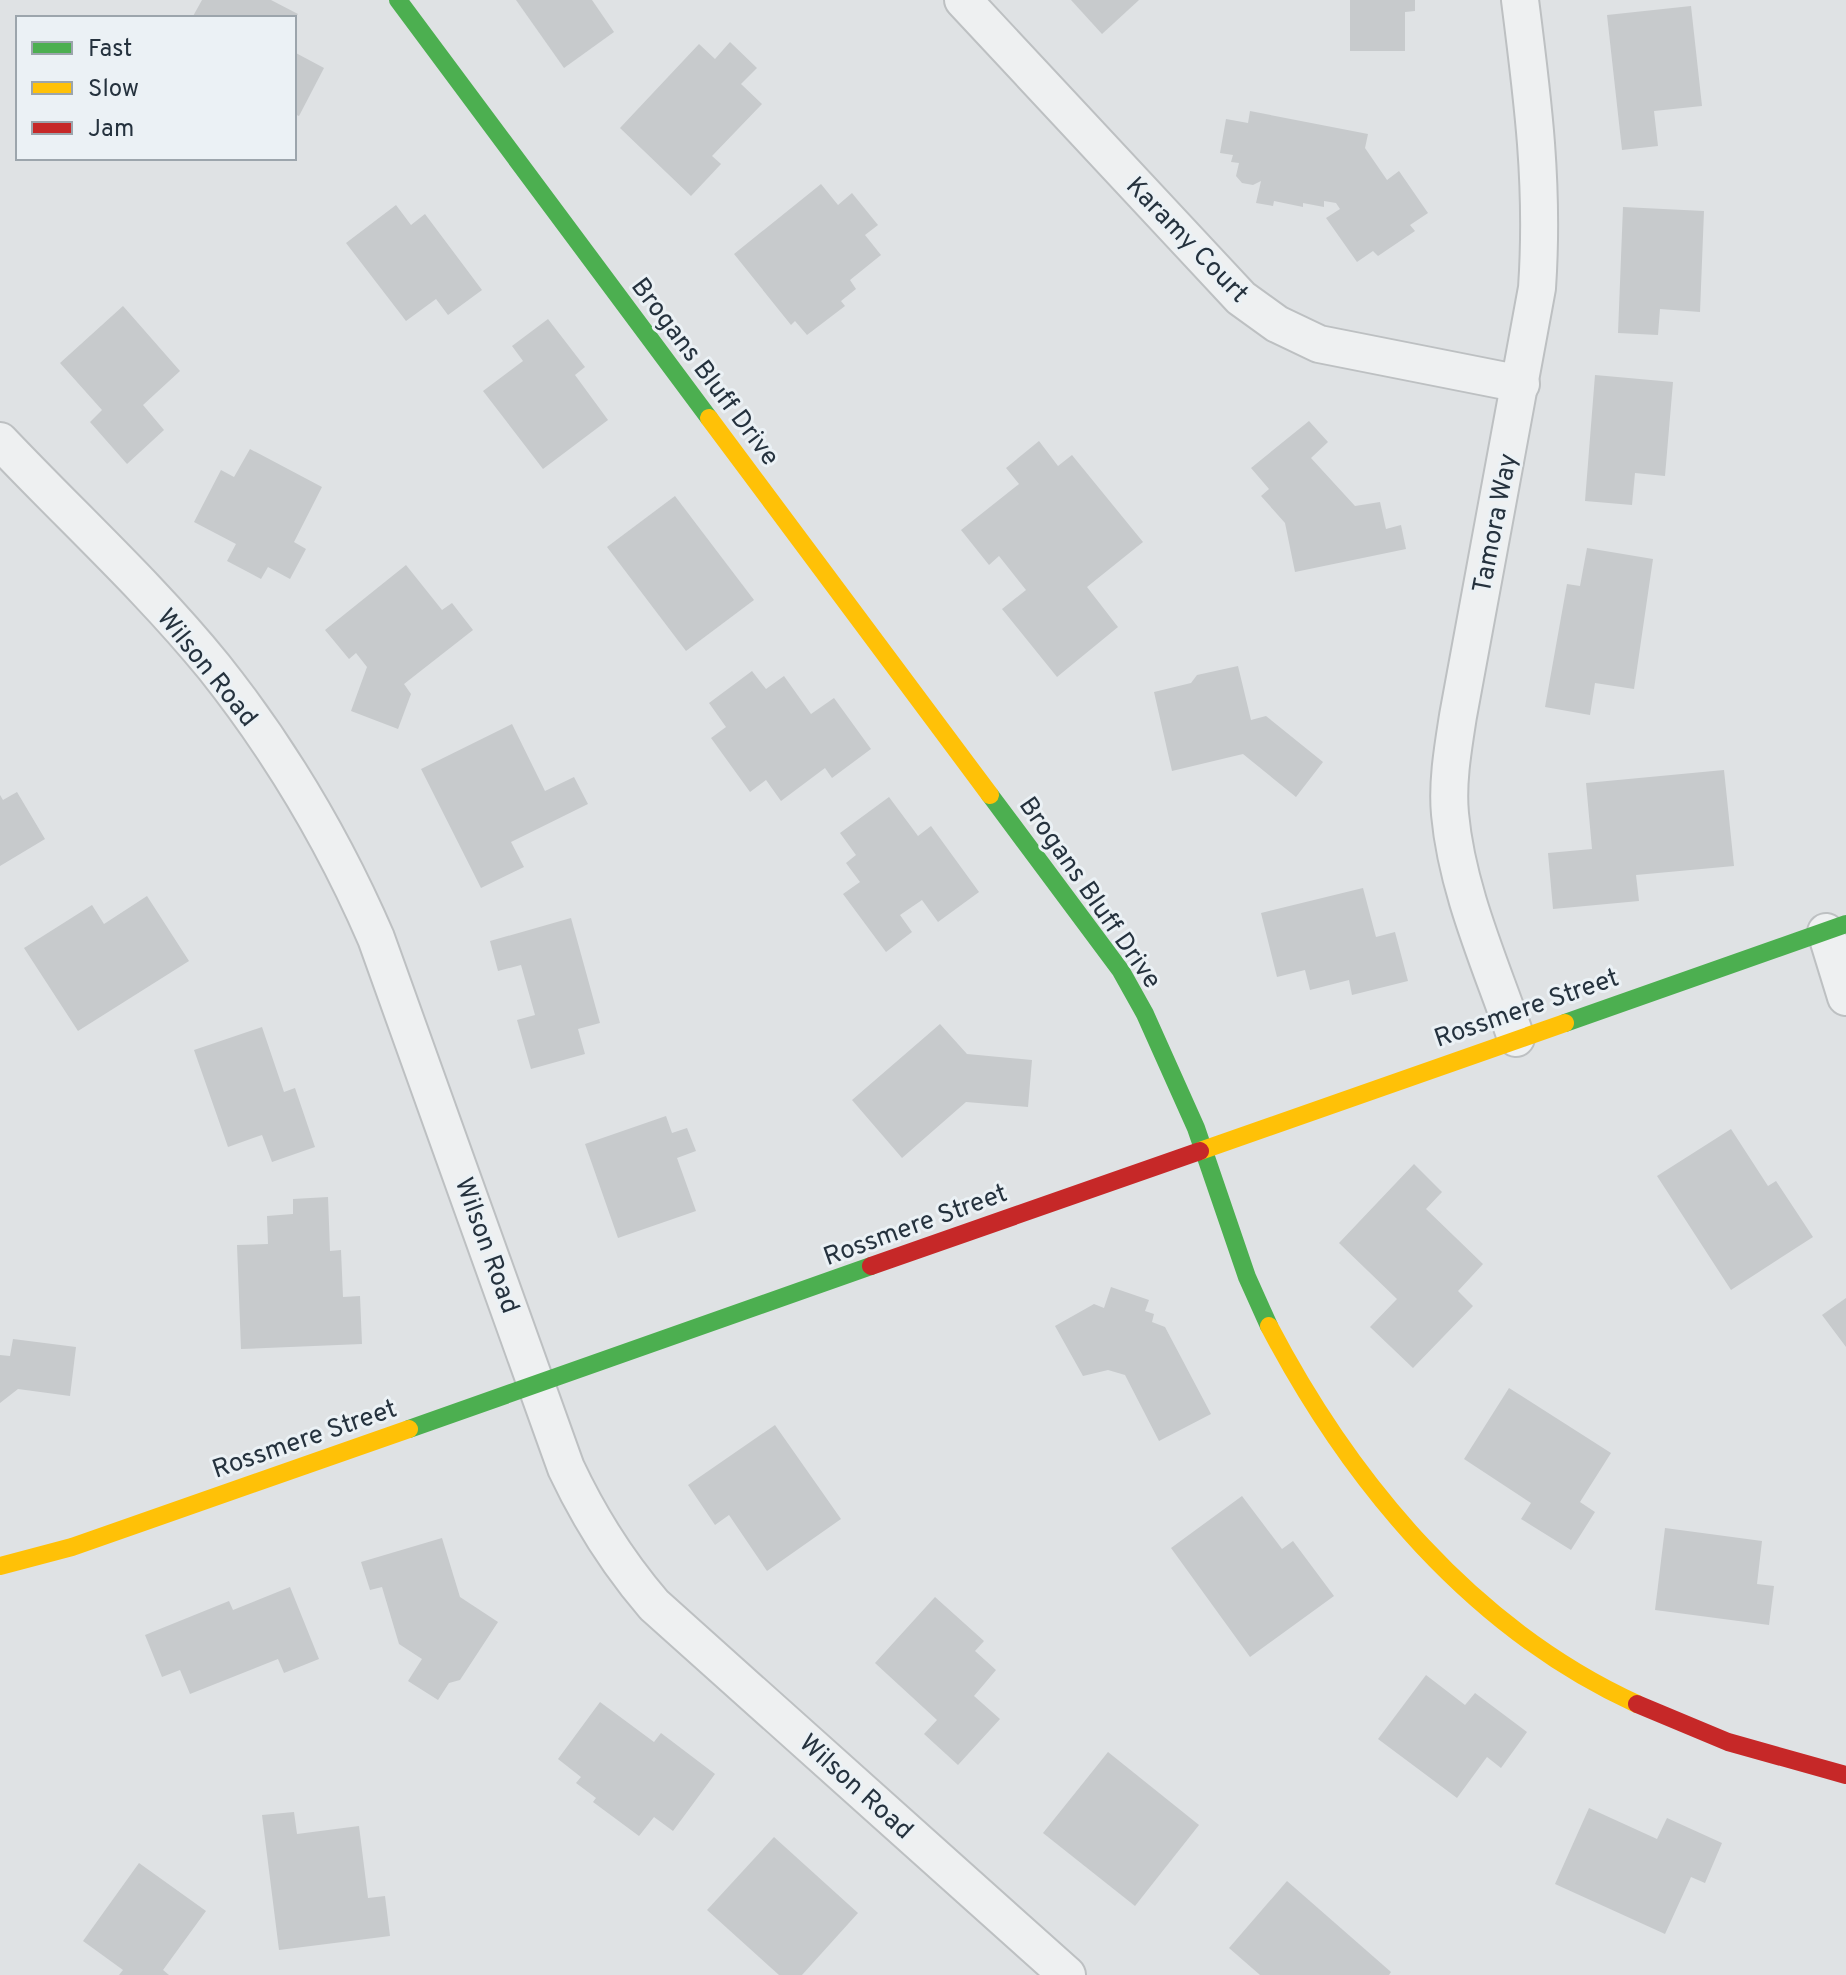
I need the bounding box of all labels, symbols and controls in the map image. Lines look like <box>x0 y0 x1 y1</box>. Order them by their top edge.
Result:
legend <box>16 16 296 160</box>
text: Fast <box>88 35 132 65</box>
text: Slow <box>88 75 139 105</box>
text: Jam <box>88 115 134 145</box>
street label: Karamy Court <box>1118 171 1255 311</box>
street label: Brogans Bluff Drive <box>623 272 785 473</box>
street label: Tamora Way <box>1467 451 1526 596</box>
street label: Wilson Road <box>148 603 264 734</box>
street label: Brogans Bluff Drive <box>1010 791 1168 996</box>
street label: Rossmere Street <box>1430 962 1623 1056</box>
street label: Wilson Road <box>446 1173 526 1318</box>
street label: Rossmere Street <box>819 1178 1012 1275</box>
street label: Rossmere Street <box>208 1393 401 1487</box>
street label: Wilson Road <box>791 1728 919 1848</box>

